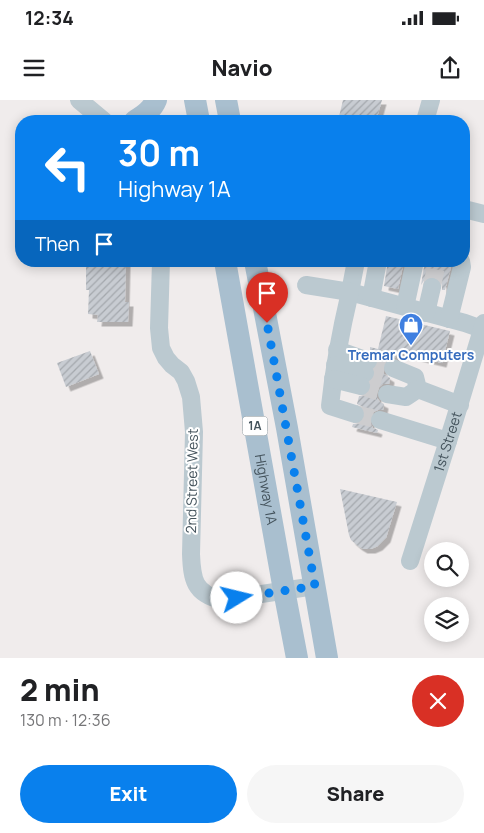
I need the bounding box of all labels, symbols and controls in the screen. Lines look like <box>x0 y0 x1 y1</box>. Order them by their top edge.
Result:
text: 12:34 <box>25 5 74 31</box>
text: Navio <box>211 53 273 83</box>
icon: menu <box>20 54 48 82</box>
icon: share <box>436 54 464 82</box>
text: 30 m <box>118 129 200 177</box>
icon: left <box>35 135 100 200</box>
text: Highway 1A <box>118 174 231 204</box>
icon: arrive <box>90 230 118 258</box>
text: Then <box>35 231 80 257</box>
pin <box>246 272 288 323</box>
icon: arrive <box>253 279 281 307</box>
shop icon: Tremar Computers <box>398 312 424 346</box>
place label: Tremar Computers <box>348 345 475 364</box>
street label: 1st Street <box>429 409 466 474</box>
road number: 1A <box>242 416 268 436</box>
street label: 2nd Street West <box>181 428 202 533</box>
street label: Highway 1A <box>251 452 282 526</box>
map controls <box>424 542 469 642</box>
button: search <box>424 542 469 587</box>
position arrow <box>210 571 262 623</box>
button: layers <box>424 597 469 642</box>
text: 2 min <box>20 669 100 710</box>
button: close <box>412 675 464 727</box>
text: 130 m · 12:36 <box>20 709 111 731</box>
button: Exit <box>20 765 237 823</box>
button: Share <box>247 765 464 823</box>

